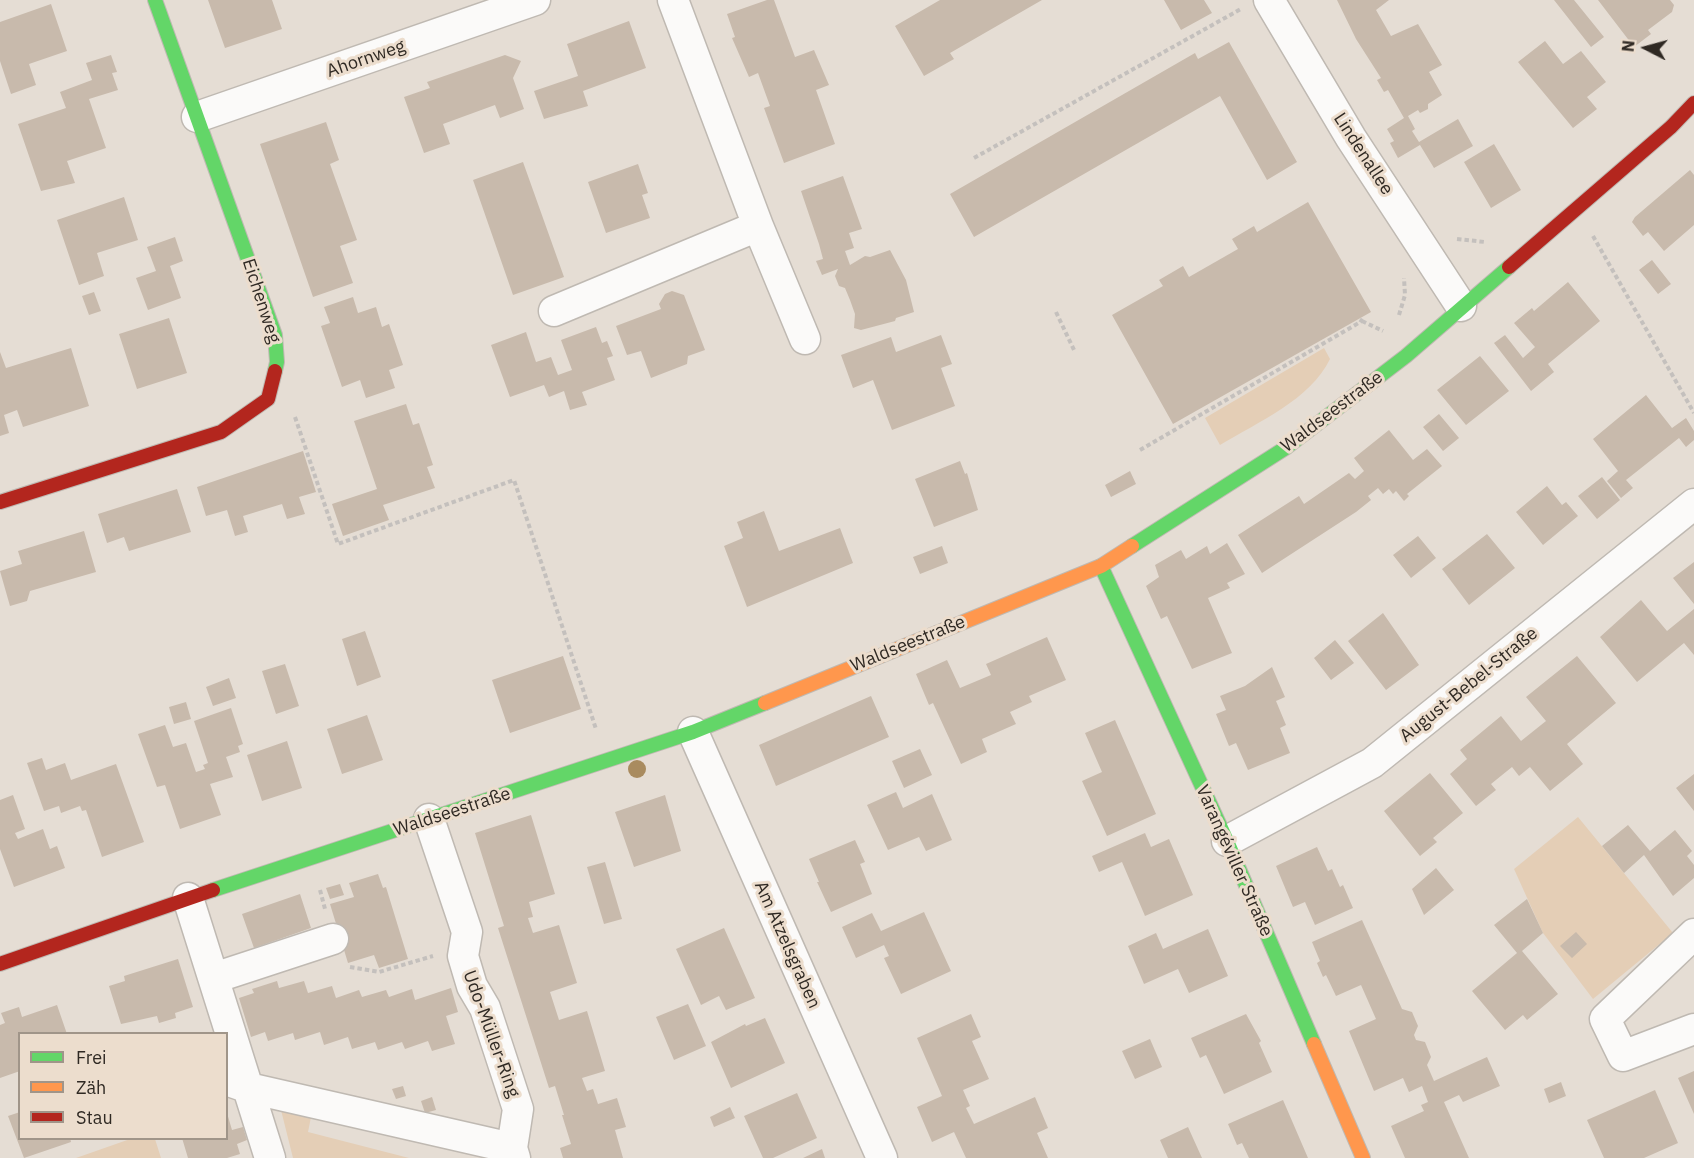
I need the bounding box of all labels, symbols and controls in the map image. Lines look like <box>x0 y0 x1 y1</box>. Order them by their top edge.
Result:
north arrow <box>1616 18 1676 78</box>
street label: Ahornweg <box>324 35 408 83</box>
text: N <box>1618 39 1639 53</box>
street label: Lindenallee <box>1329 109 1397 199</box>
street label: Eichenweg <box>237 256 285 346</box>
street label: Waldseestraße <box>1277 367 1387 457</box>
street label: Waldseestraße <box>847 611 969 677</box>
street label: August-Bebel-Straße <box>1396 623 1542 747</box>
street label: Varangéviller Straße <box>1191 782 1277 940</box>
street label: Waldseestraße <box>391 783 513 841</box>
street label: Am Atzelsgraben <box>749 878 825 1012</box>
street label: Udo-Müller-Ring <box>458 967 524 1101</box>
legend <box>18 1032 228 1140</box>
text: Frei <box>76 1046 107 1069</box>
text: Zäh <box>76 1076 106 1099</box>
text: Stau <box>76 1106 113 1129</box>

